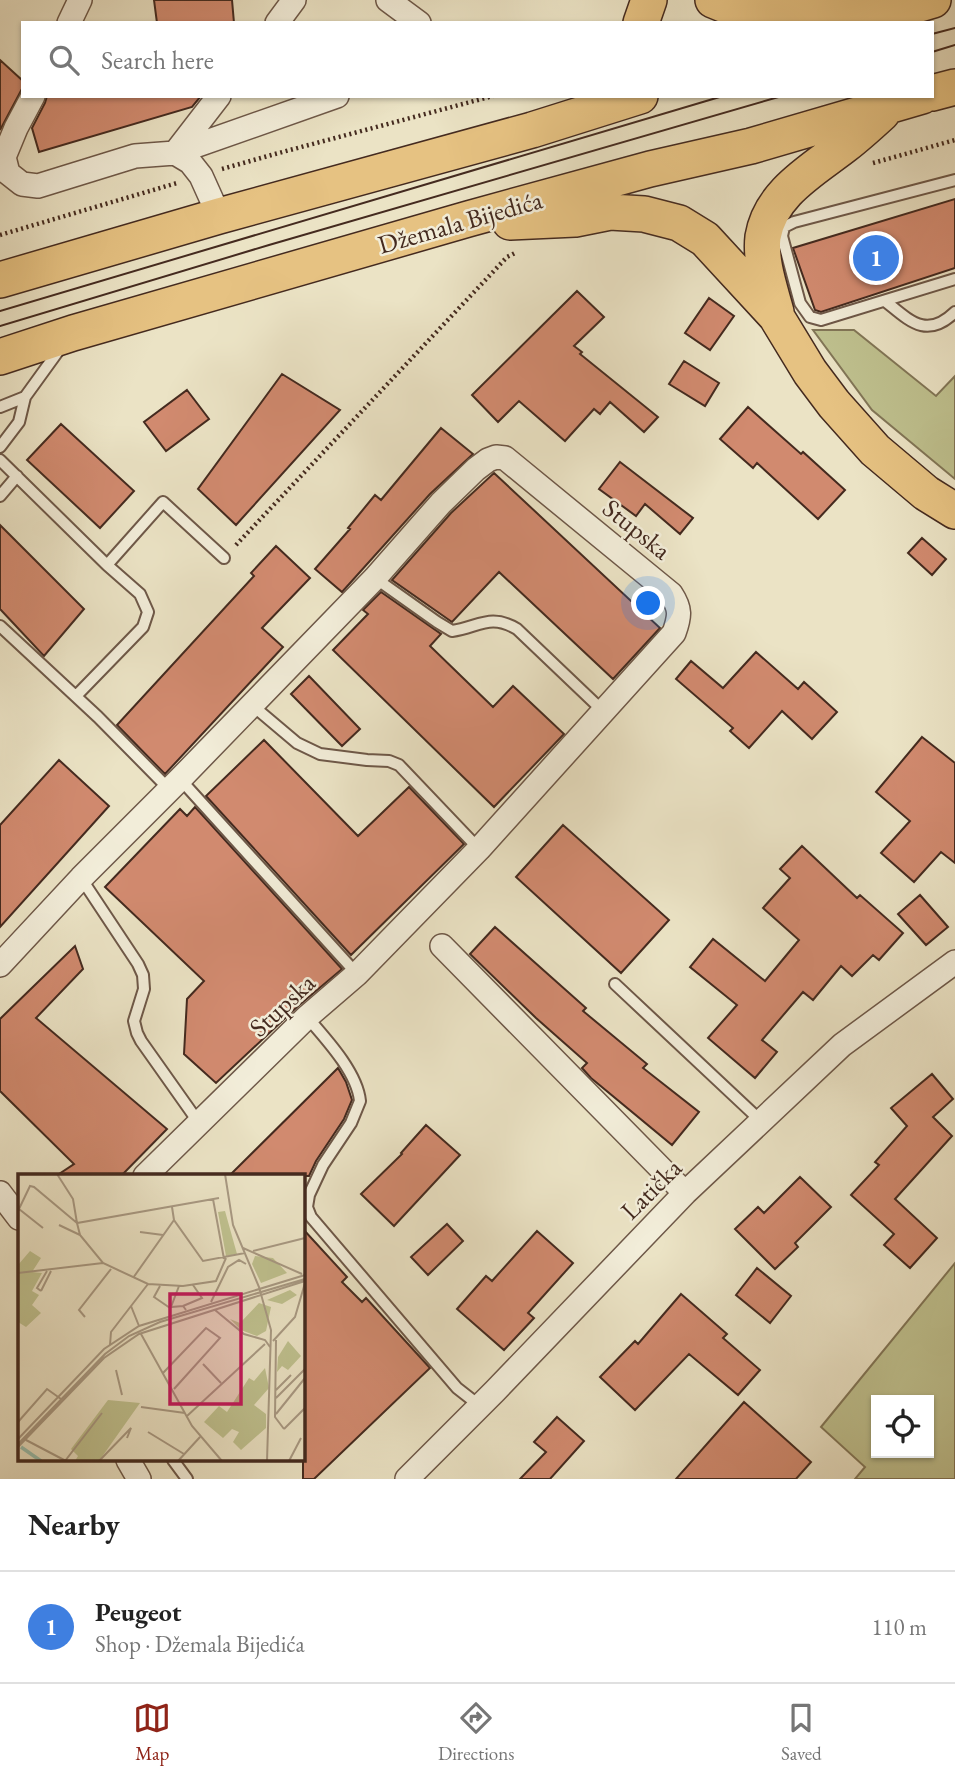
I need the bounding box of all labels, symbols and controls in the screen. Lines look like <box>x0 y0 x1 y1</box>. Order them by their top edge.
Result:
search box <box>21 21 934 98</box>
icon: search <box>45 41 83 79</box>
text: Search here <box>101 43 214 77</box>
street label: Džemala Bijedića <box>374 182 547 262</box>
pin: 1 <box>853 232 899 284</box>
street label: Stupska <box>596 491 679 567</box>
your location <box>631 586 665 620</box>
street label: Stupska <box>242 965 323 1044</box>
street label: Latička <box>613 1151 689 1227</box>
inset map <box>18 1174 304 1462</box>
map controls <box>871 1395 934 1458</box>
button: locate <box>871 1395 934 1458</box>
text: Nearby <box>28 1505 120 1544</box>
text: Peugeot <box>95 1595 181 1629</box>
text: 1 <box>45 1612 57 1642</box>
text: 110 m <box>871 1612 927 1642</box>
text: Shop · Džemala Bijedića <box>95 1629 305 1659</box>
tab: Map <box>133 1699 171 1766</box>
tab: Directions <box>438 1699 514 1766</box>
tab: Saved <box>781 1699 822 1766</box>

